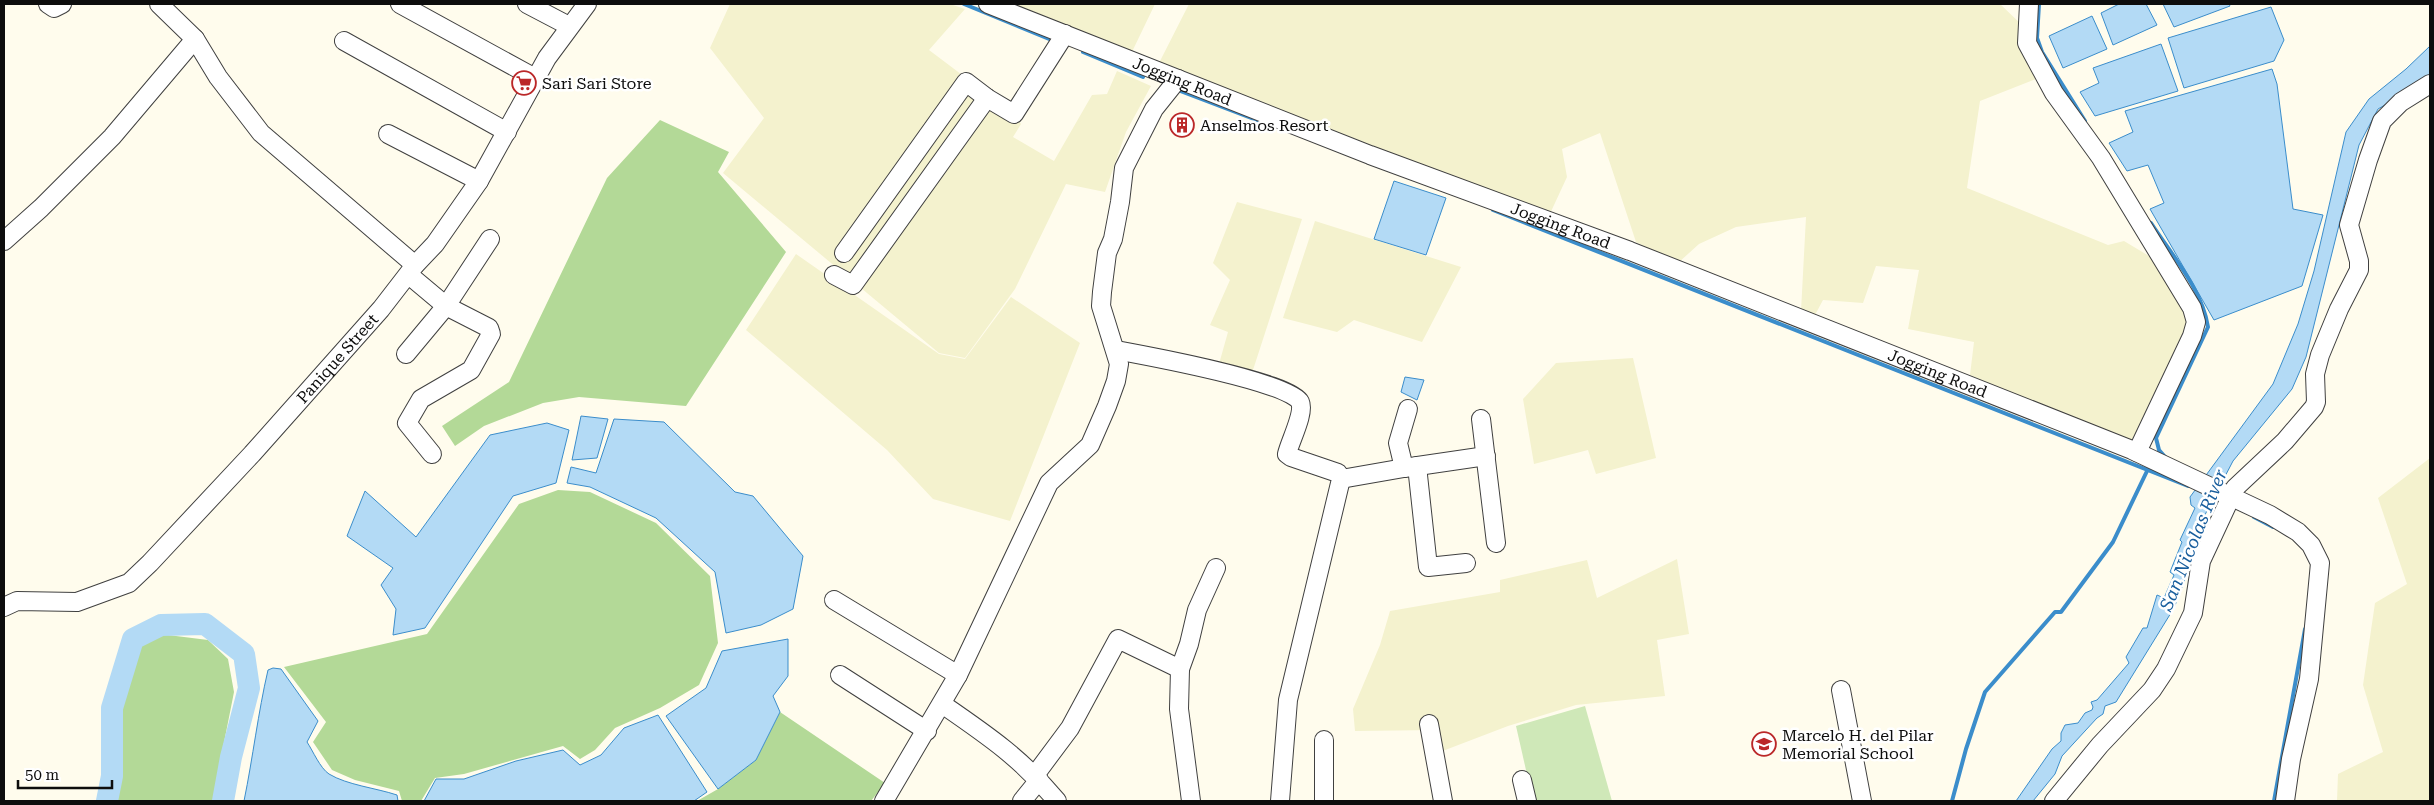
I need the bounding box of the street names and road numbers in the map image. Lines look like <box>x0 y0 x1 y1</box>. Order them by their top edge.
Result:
street label: Jogging Road <box>1130 53 1235 109</box>
street label: Jogging Road <box>1508 198 1613 252</box>
street label: Panique Street <box>292 310 382 407</box>
street label: Jogging Road <box>1886 345 1990 401</box>

